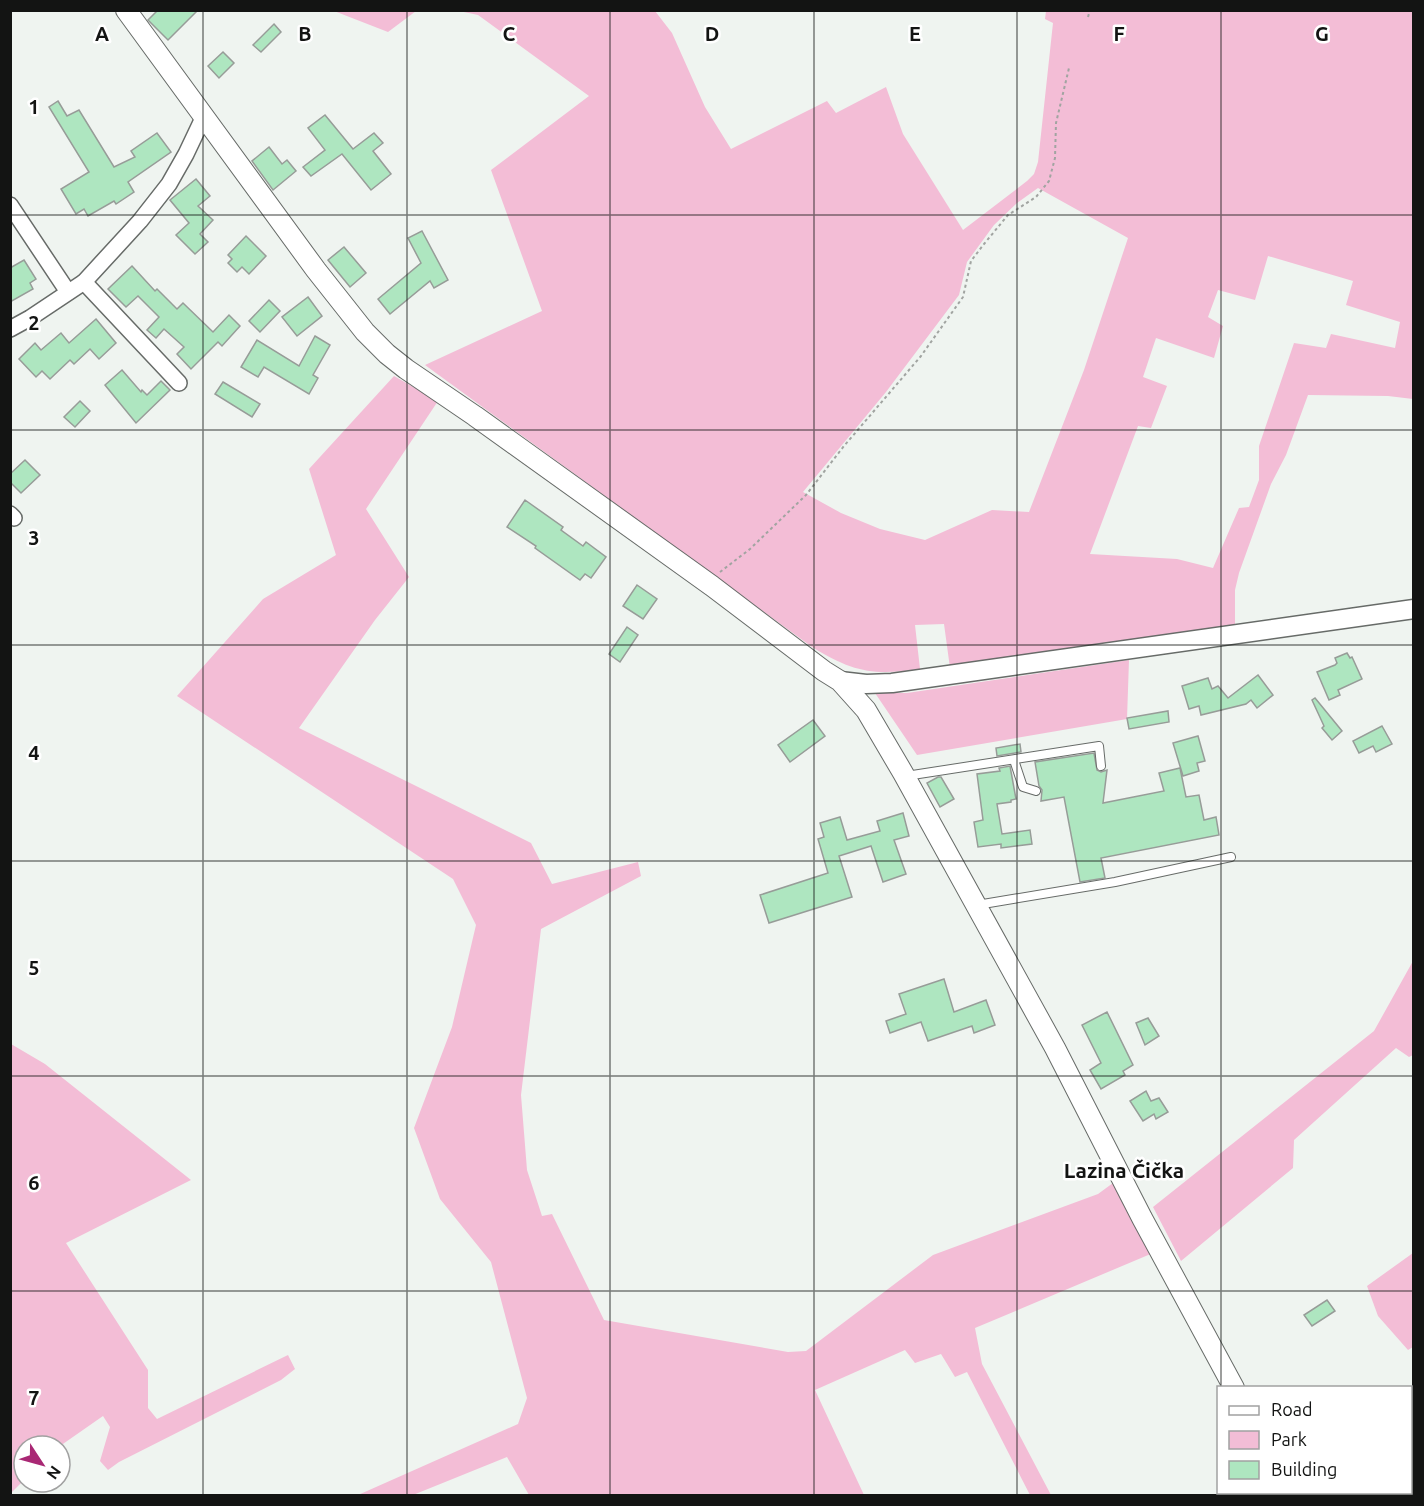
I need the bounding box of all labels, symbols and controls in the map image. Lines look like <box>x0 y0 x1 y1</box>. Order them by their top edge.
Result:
text: A <box>95 22 109 45</box>
text: B <box>298 22 312 45</box>
text: C <box>503 22 516 45</box>
text: D <box>705 22 719 45</box>
text: E <box>909 22 921 45</box>
text: F <box>1113 22 1125 45</box>
text: G <box>1315 22 1329 45</box>
text: 1 <box>28 95 40 118</box>
text: 2 <box>28 311 40 334</box>
text: 3 <box>28 526 40 549</box>
text: 4 <box>28 741 40 764</box>
text: 5 <box>28 956 40 979</box>
district label: Lazina Čička <box>1064 1158 1184 1182</box>
text: 6 <box>28 1171 40 1194</box>
text: 7 <box>28 1386 40 1409</box>
legend <box>1217 1386 1412 1494</box>
text: Road <box>1271 1399 1313 1419</box>
text: Park <box>1271 1429 1307 1449</box>
north arrow <box>12 1434 72 1494</box>
text: Building <box>1271 1459 1337 1479</box>
text: N <box>43 1463 65 1483</box>

